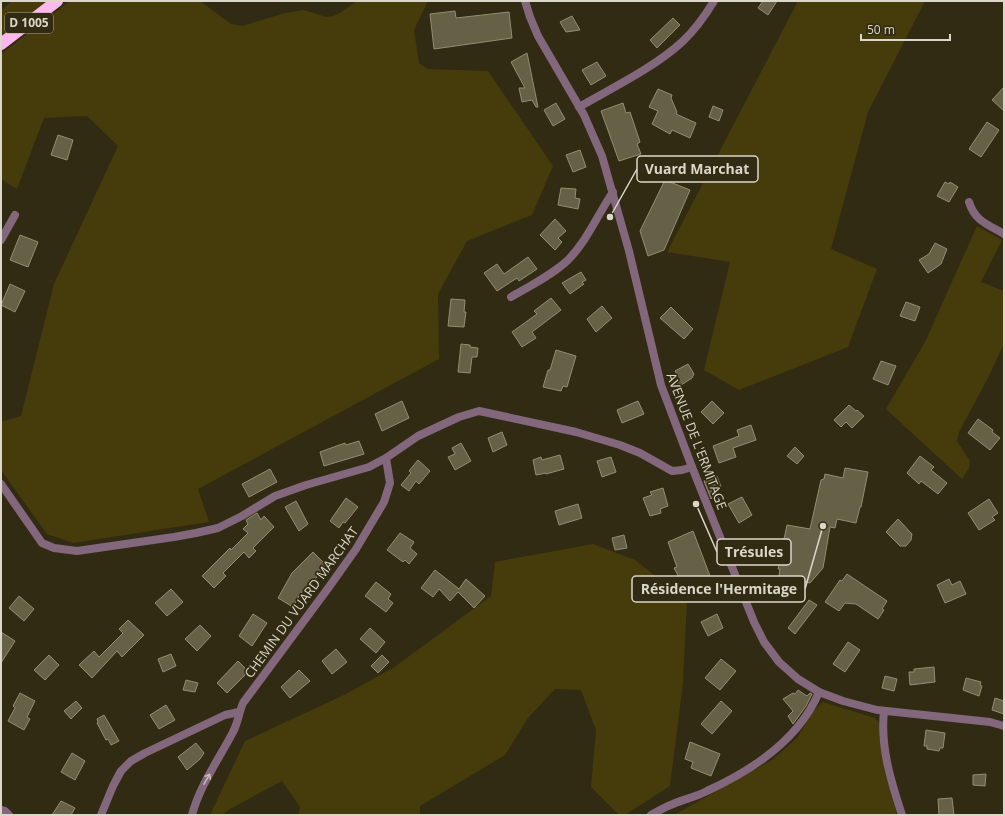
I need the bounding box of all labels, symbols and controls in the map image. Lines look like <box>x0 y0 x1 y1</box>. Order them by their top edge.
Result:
road number: D 1005 <box>5 13 53 33</box>
scale bar <box>861 16 950 42</box>
text: 50 m <box>867 21 895 38</box>
callout: Vuard Marchat <box>637 156 758 182</box>
text: Vuard Marchat <box>645 159 749 178</box>
street label: AVENUE DE L'ERMITAGE <box>663 370 731 512</box>
street label: CHEMIN DU VUARD MARCHAT <box>240 522 363 681</box>
callout: Trésules <box>717 539 791 565</box>
text: Trésules <box>725 542 783 561</box>
callout: Résidence l'Hermitage <box>632 576 805 602</box>
text: Résidence l'Hermitage <box>641 579 797 598</box>
one-way arrow <box>203 773 211 785</box>

